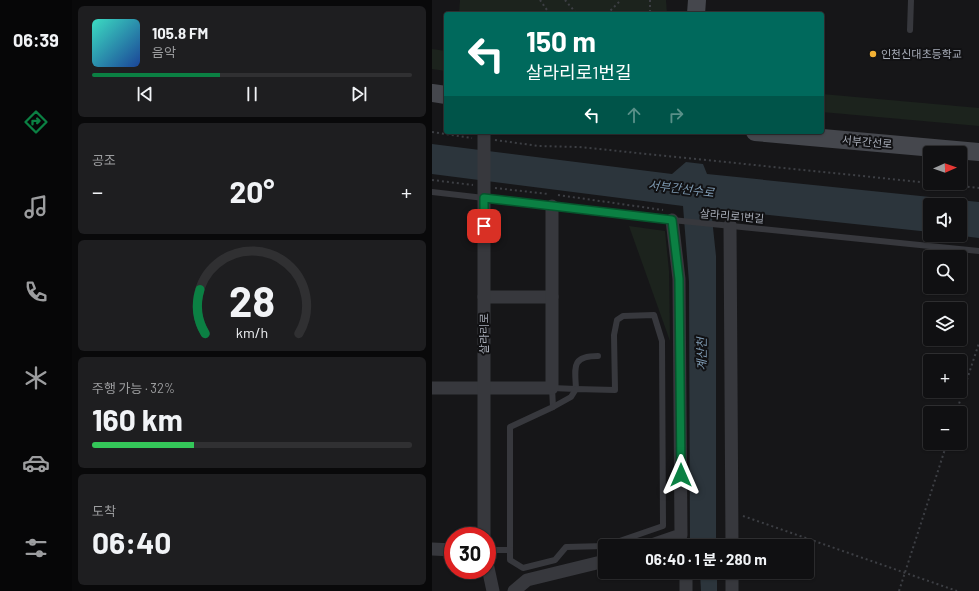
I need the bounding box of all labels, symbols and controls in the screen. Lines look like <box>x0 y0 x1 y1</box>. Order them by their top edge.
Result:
text: 105.8 FM <box>152 24 208 42</box>
text: 150 m <box>526 24 596 58</box>
icon: left <box>460 28 512 80</box>
text: 06:39 <box>13 29 59 51</box>
text: 음악 <box>152 44 176 60</box>
place label: 인천신대초등학교 <box>881 47 962 60</box>
marker: 인천신대초등학교 <box>868 49 878 59</box>
text: 살라리로1번길 <box>526 61 632 83</box>
icon: previous <box>134 83 156 105</box>
icon: pause <box>241 83 263 105</box>
icon: next <box>348 83 370 105</box>
icon: left <box>581 104 603 126</box>
icon: ahead <box>623 104 645 126</box>
icon: right <box>665 104 687 126</box>
icon: directions <box>22 108 50 136</box>
street label: 서부간선로 <box>841 133 893 150</box>
north arrow <box>923 146 967 190</box>
map controls <box>923 146 967 450</box>
text: 공조 <box>92 152 116 168</box>
text: 20° <box>229 173 275 209</box>
water label: 서부간선수로 <box>647 177 716 199</box>
text: − <box>92 178 103 204</box>
text: + <box>401 178 412 204</box>
icon: music <box>22 193 50 221</box>
button: sound <box>923 198 967 242</box>
street label: 살라리로1번길 <box>699 206 765 225</box>
pin <box>467 209 501 243</box>
icon: arrive <box>473 215 495 237</box>
button: search <box>923 250 967 294</box>
text: 28 <box>229 274 275 324</box>
icon: phone <box>22 278 50 306</box>
button: layers <box>923 302 967 346</box>
street label: 살라리로 <box>477 314 490 354</box>
text: km/h <box>236 323 268 340</box>
water label: 계산천 <box>694 335 708 371</box>
button: + <box>923 354 967 398</box>
icon: climate <box>22 364 50 392</box>
text: 주행 가능 · 32% <box>92 380 175 396</box>
text: 160 km <box>92 401 183 437</box>
button: − <box>923 406 967 450</box>
icon: car <box>22 449 50 477</box>
position arrow <box>660 454 702 496</box>
text: 도착 <box>92 503 116 519</box>
text: 06:40 <box>92 524 171 560</box>
speed limit sign: 30 <box>444 527 496 579</box>
icon: filters <box>22 534 50 562</box>
text: 06:40 · 1 분 · 280 m <box>645 550 767 568</box>

